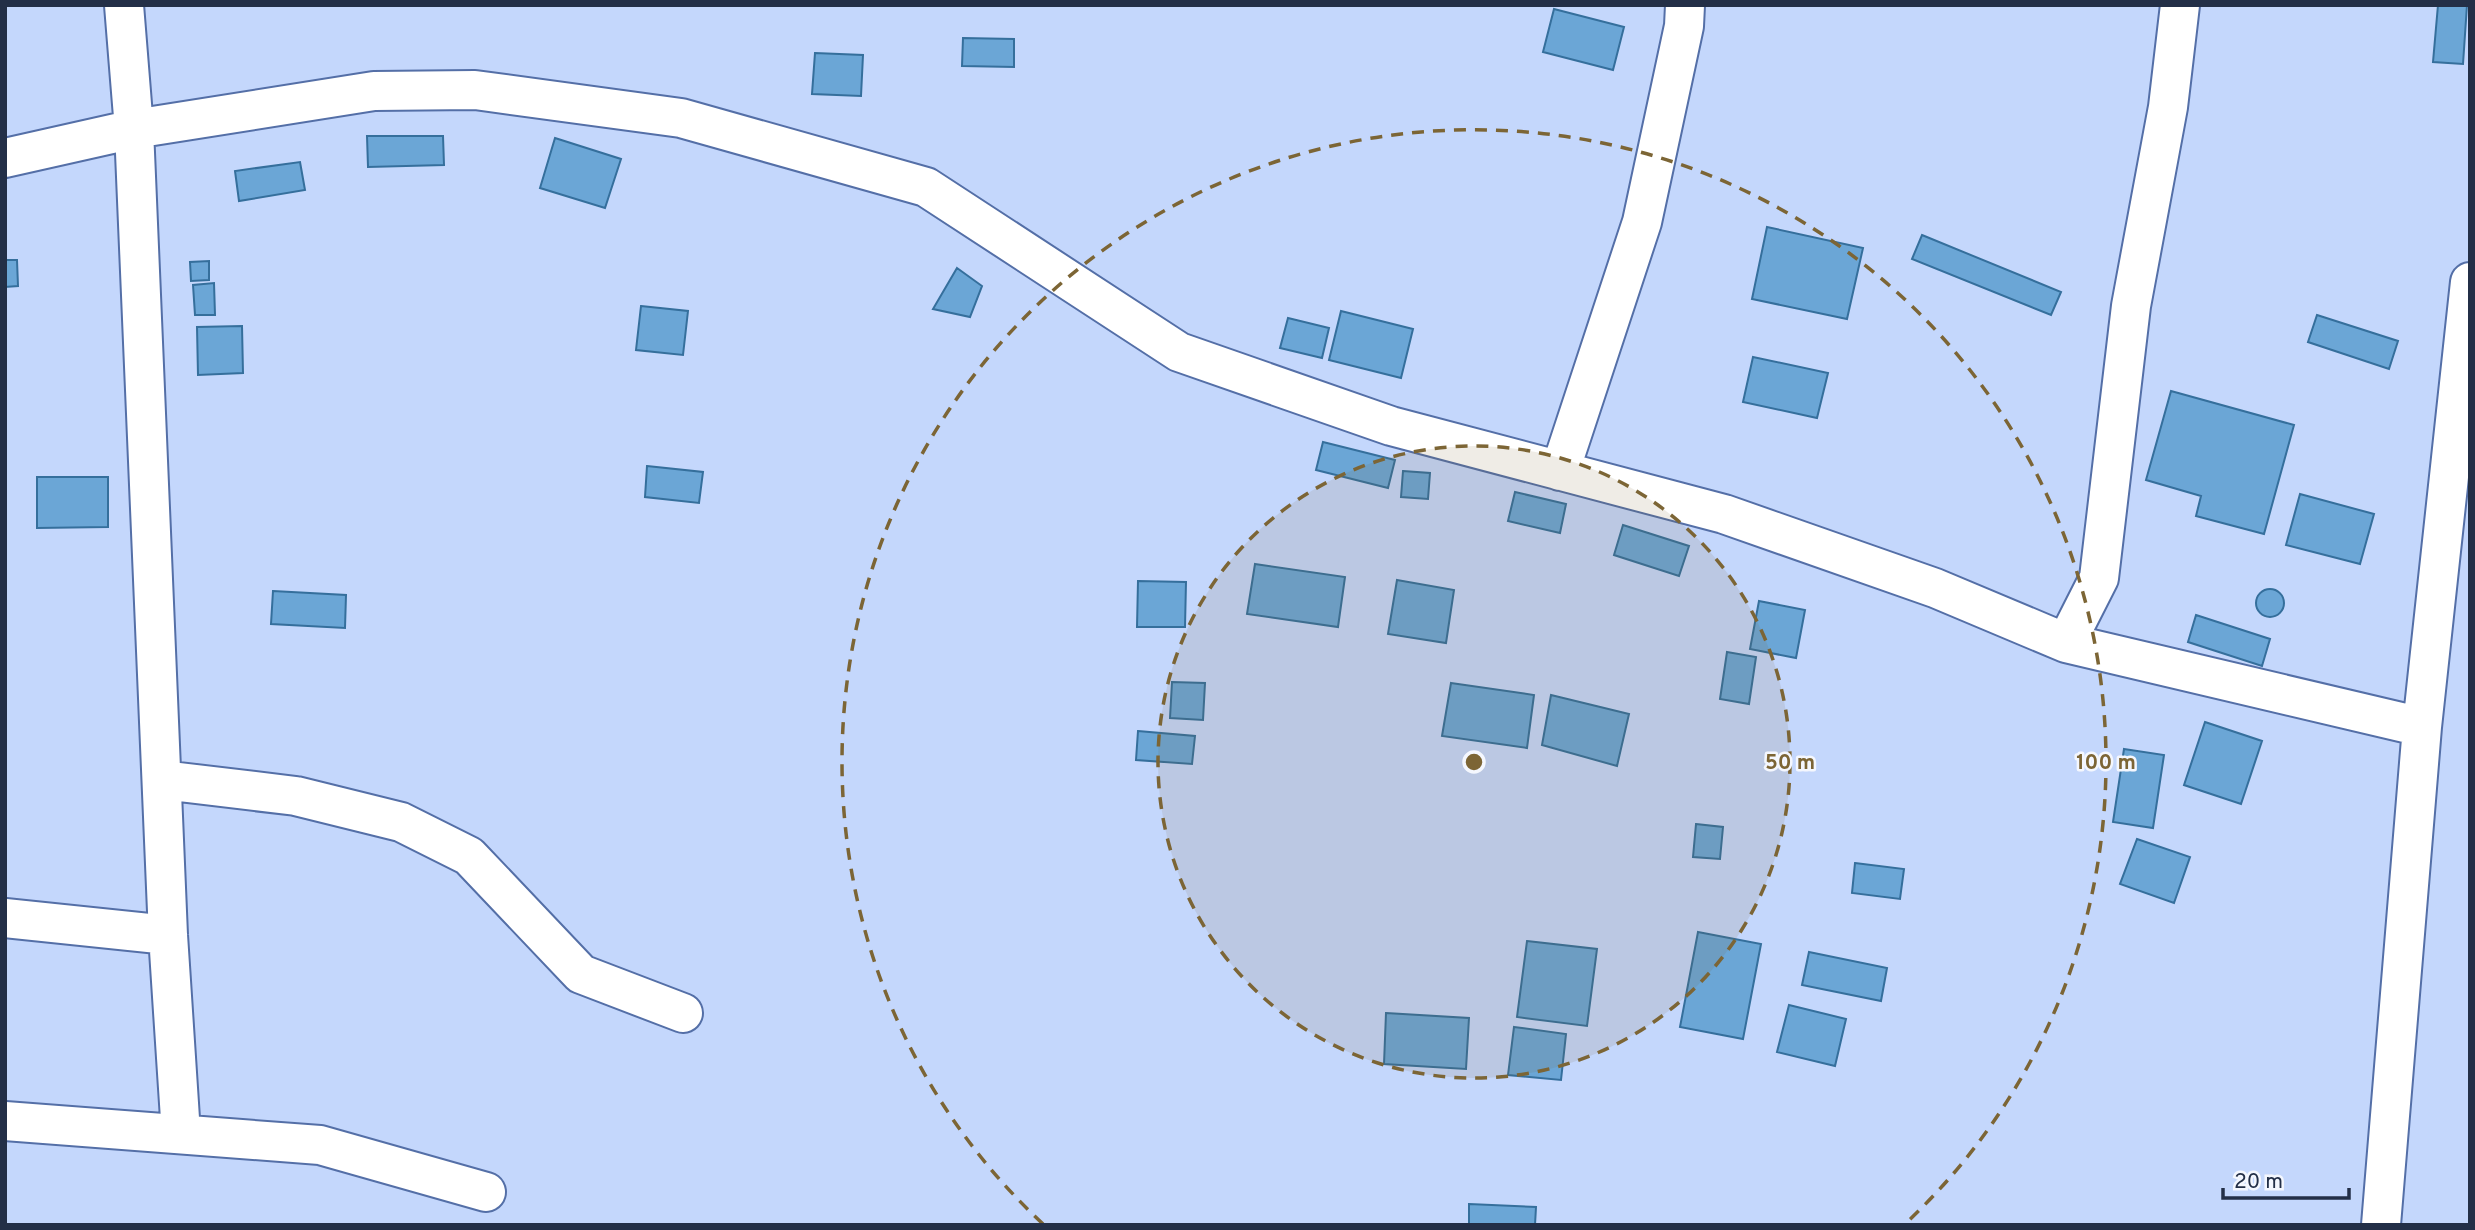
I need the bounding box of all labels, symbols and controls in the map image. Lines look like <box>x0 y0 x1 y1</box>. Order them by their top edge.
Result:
centre of rings <box>1462 750 1486 774</box>
text: 50 m <box>1765 750 1815 777</box>
text: 100 m <box>2076 750 2136 777</box>
scale bar <box>2223 1156 2349 1200</box>
text: 20 m <box>2234 1169 2283 1196</box>

